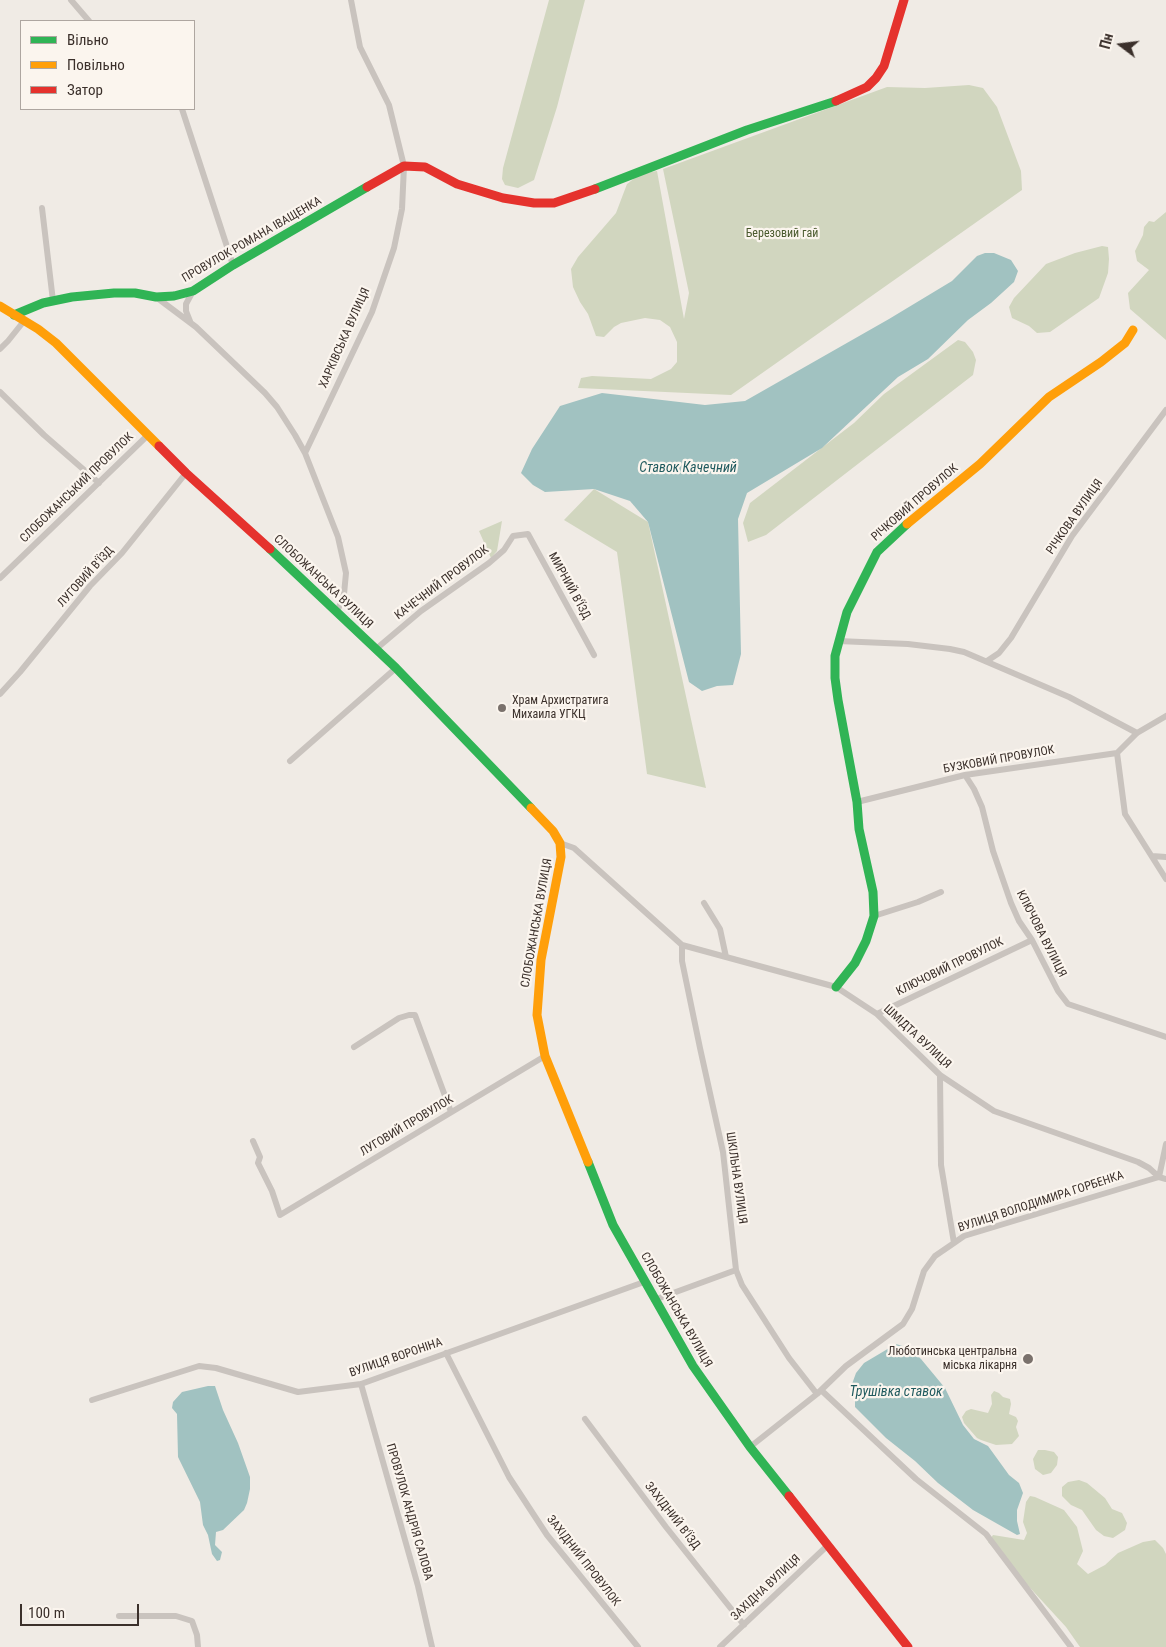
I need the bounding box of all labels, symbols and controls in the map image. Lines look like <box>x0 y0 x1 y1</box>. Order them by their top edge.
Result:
legend <box>20 20 195 110</box>
north arrow <box>1096 20 1146 70</box>
text: Вільно <box>67 31 109 49</box>
text: Пн <box>1097 32 1116 51</box>
text: Повільно <box>67 56 125 74</box>
text: Затор <box>67 81 103 99</box>
street label: ПРОВУЛОК РОМАНА ІВАЩЕНКА <box>180 194 324 286</box>
park label: Березовий гай <box>746 227 818 241</box>
street label: ХАРКІВСЬКА ВУЛИЦЯ <box>316 286 374 390</box>
street label: СЛОБОЖАНСЬКИЙ ПРОВУЛОК <box>17 430 137 546</box>
water label: Ставок Качечний <box>639 460 737 476</box>
street label: РІЧКОВИЙ ПРОВУЛОК <box>869 461 961 545</box>
street label: РІЧКОВА ВУЛИЦЯ <box>1044 477 1106 557</box>
street label: СЛОБОЖАНСЬКА ВУЛИЦЯ <box>270 532 376 632</box>
street label: КАЧЕЧНИЙ ПРОВУЛОК <box>392 543 492 623</box>
street label: ЛУГОВИЙ В'ЇЗД <box>55 544 117 610</box>
street label: МИРНИЙ В'ЇЗД <box>545 550 593 622</box>
place label: Храм Архистратига Михаила УГКЦ <box>512 694 609 722</box>
marker: Храм Архистратига Михаила УГКЦ <box>496 702 508 714</box>
street label: БУЗКОВИЙ ПРОВУЛОК <box>942 743 1056 777</box>
street label: СЛОБОЖАНСЬКА ВУЛИЦЯ <box>519 857 555 989</box>
street label: КЛЮЧОВА ВУЛИЦЯ <box>1013 888 1069 980</box>
street label: КЛЮЧОВИЙ ПРОВУЛОК <box>894 935 1006 999</box>
street label: ШМІДТА ВУЛИЦЯ <box>880 1002 954 1072</box>
street label: ЛУГОВИЙ ПРОВУЛОК <box>358 1092 456 1160</box>
street label: ШКІЛЬНА ВУЛИЦЯ <box>722 1131 750 1225</box>
street label: ВУЛИЦЯ ВОЛОДИМИРА ГОРБЕНКА <box>956 1168 1126 1236</box>
street label: СЛОБОЖАНСЬКА ВУЛИЦЯ <box>637 1250 715 1370</box>
street label: ВУЛИЦЯ ВОРОНІНА <box>348 1335 444 1381</box>
place label: Люботинська центральна міська лікарня <box>888 1345 1017 1373</box>
marker: Люботинська центральна міська лікарня <box>1021 1352 1035 1366</box>
water label: Трушівка ставок <box>850 1384 942 1400</box>
street label: ПРОВУЛОК АНДРІЯ САЛОВА <box>383 1442 435 1582</box>
street label: ЗАХІДНИЙ В'ЇЗД <box>641 1479 703 1553</box>
street label: ЗАХІДНИЙ ПРОВУЛОК <box>543 1513 623 1609</box>
street label: ЗАХІДНА ВУЛИЦЯ <box>728 1552 804 1624</box>
scale bar <box>22 1594 141 1626</box>
text: 100 m <box>28 1604 65 1622</box>

